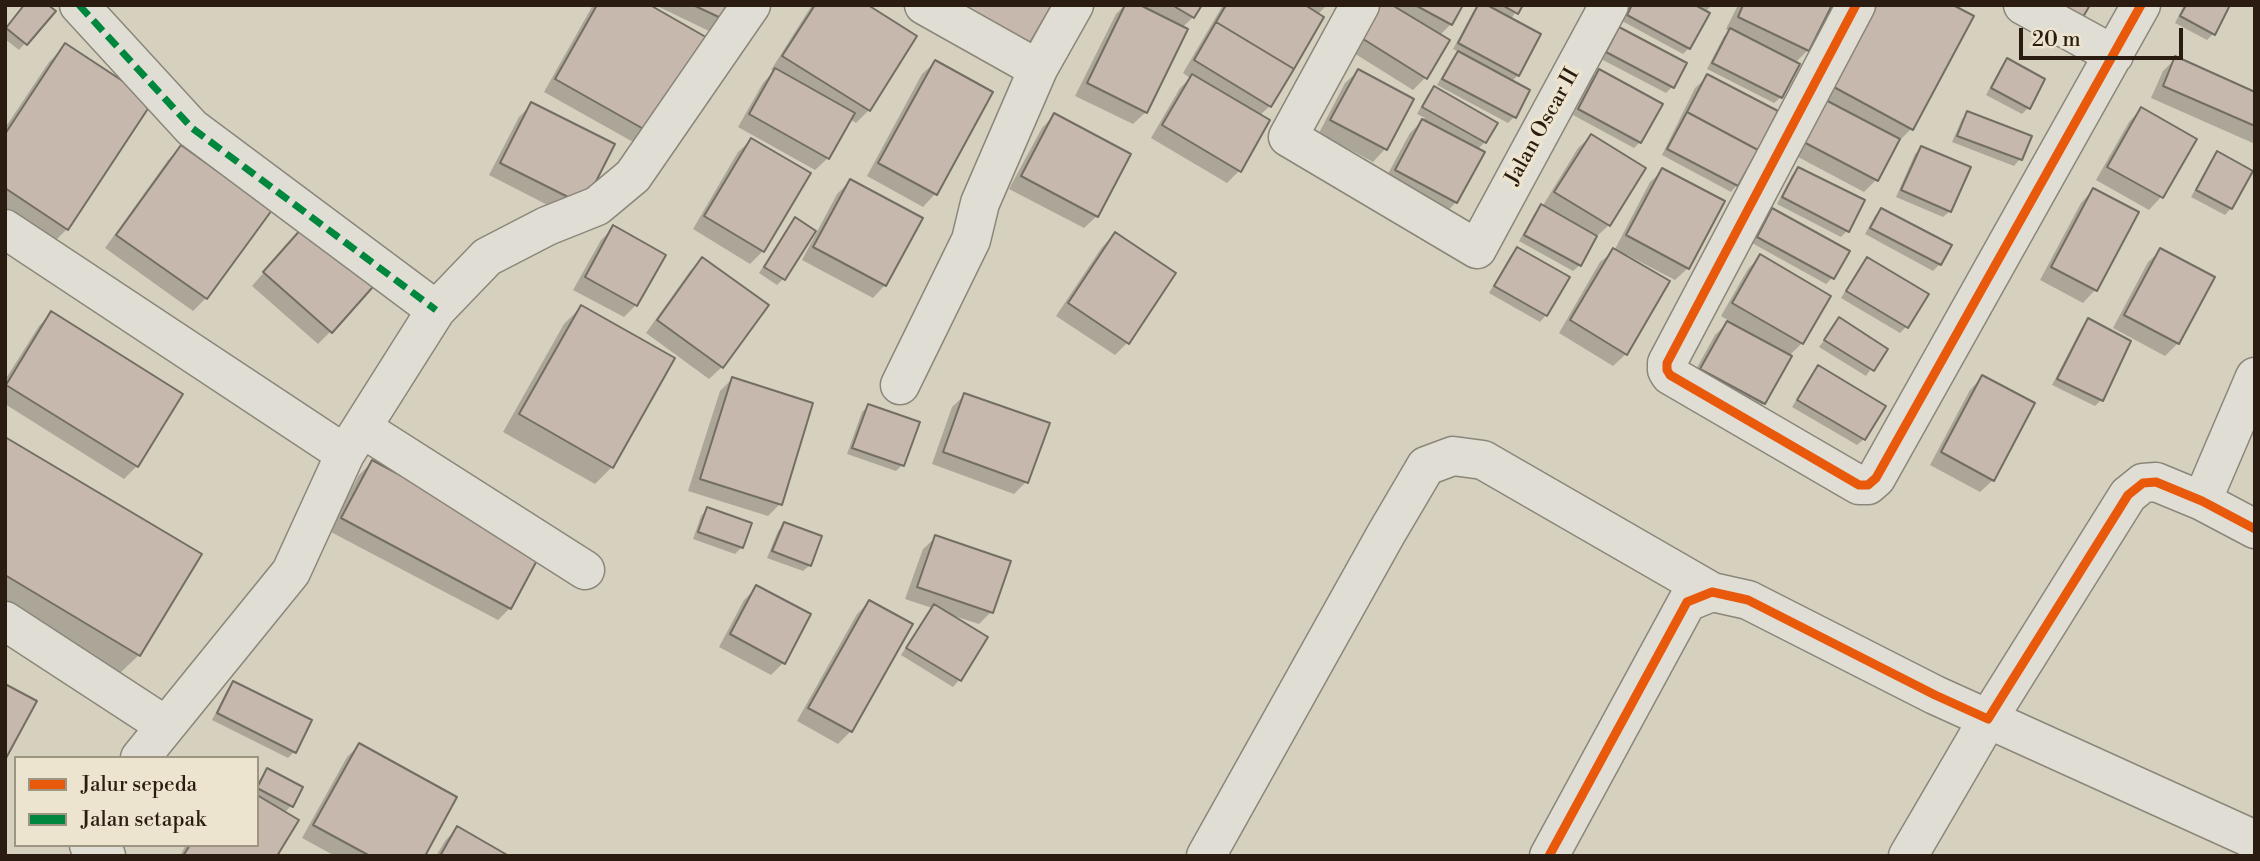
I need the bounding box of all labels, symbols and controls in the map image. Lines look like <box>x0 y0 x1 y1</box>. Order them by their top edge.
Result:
scale bar <box>2022 14 2186 58</box>
text: 20 m <box>2032 27 2081 53</box>
street label: Jalan Oscar II <box>1501 64 1585 190</box>
legend <box>14 756 259 847</box>
text: Jalur sepeda <box>81 772 197 798</box>
text: Jalan setapak <box>81 807 206 833</box>

